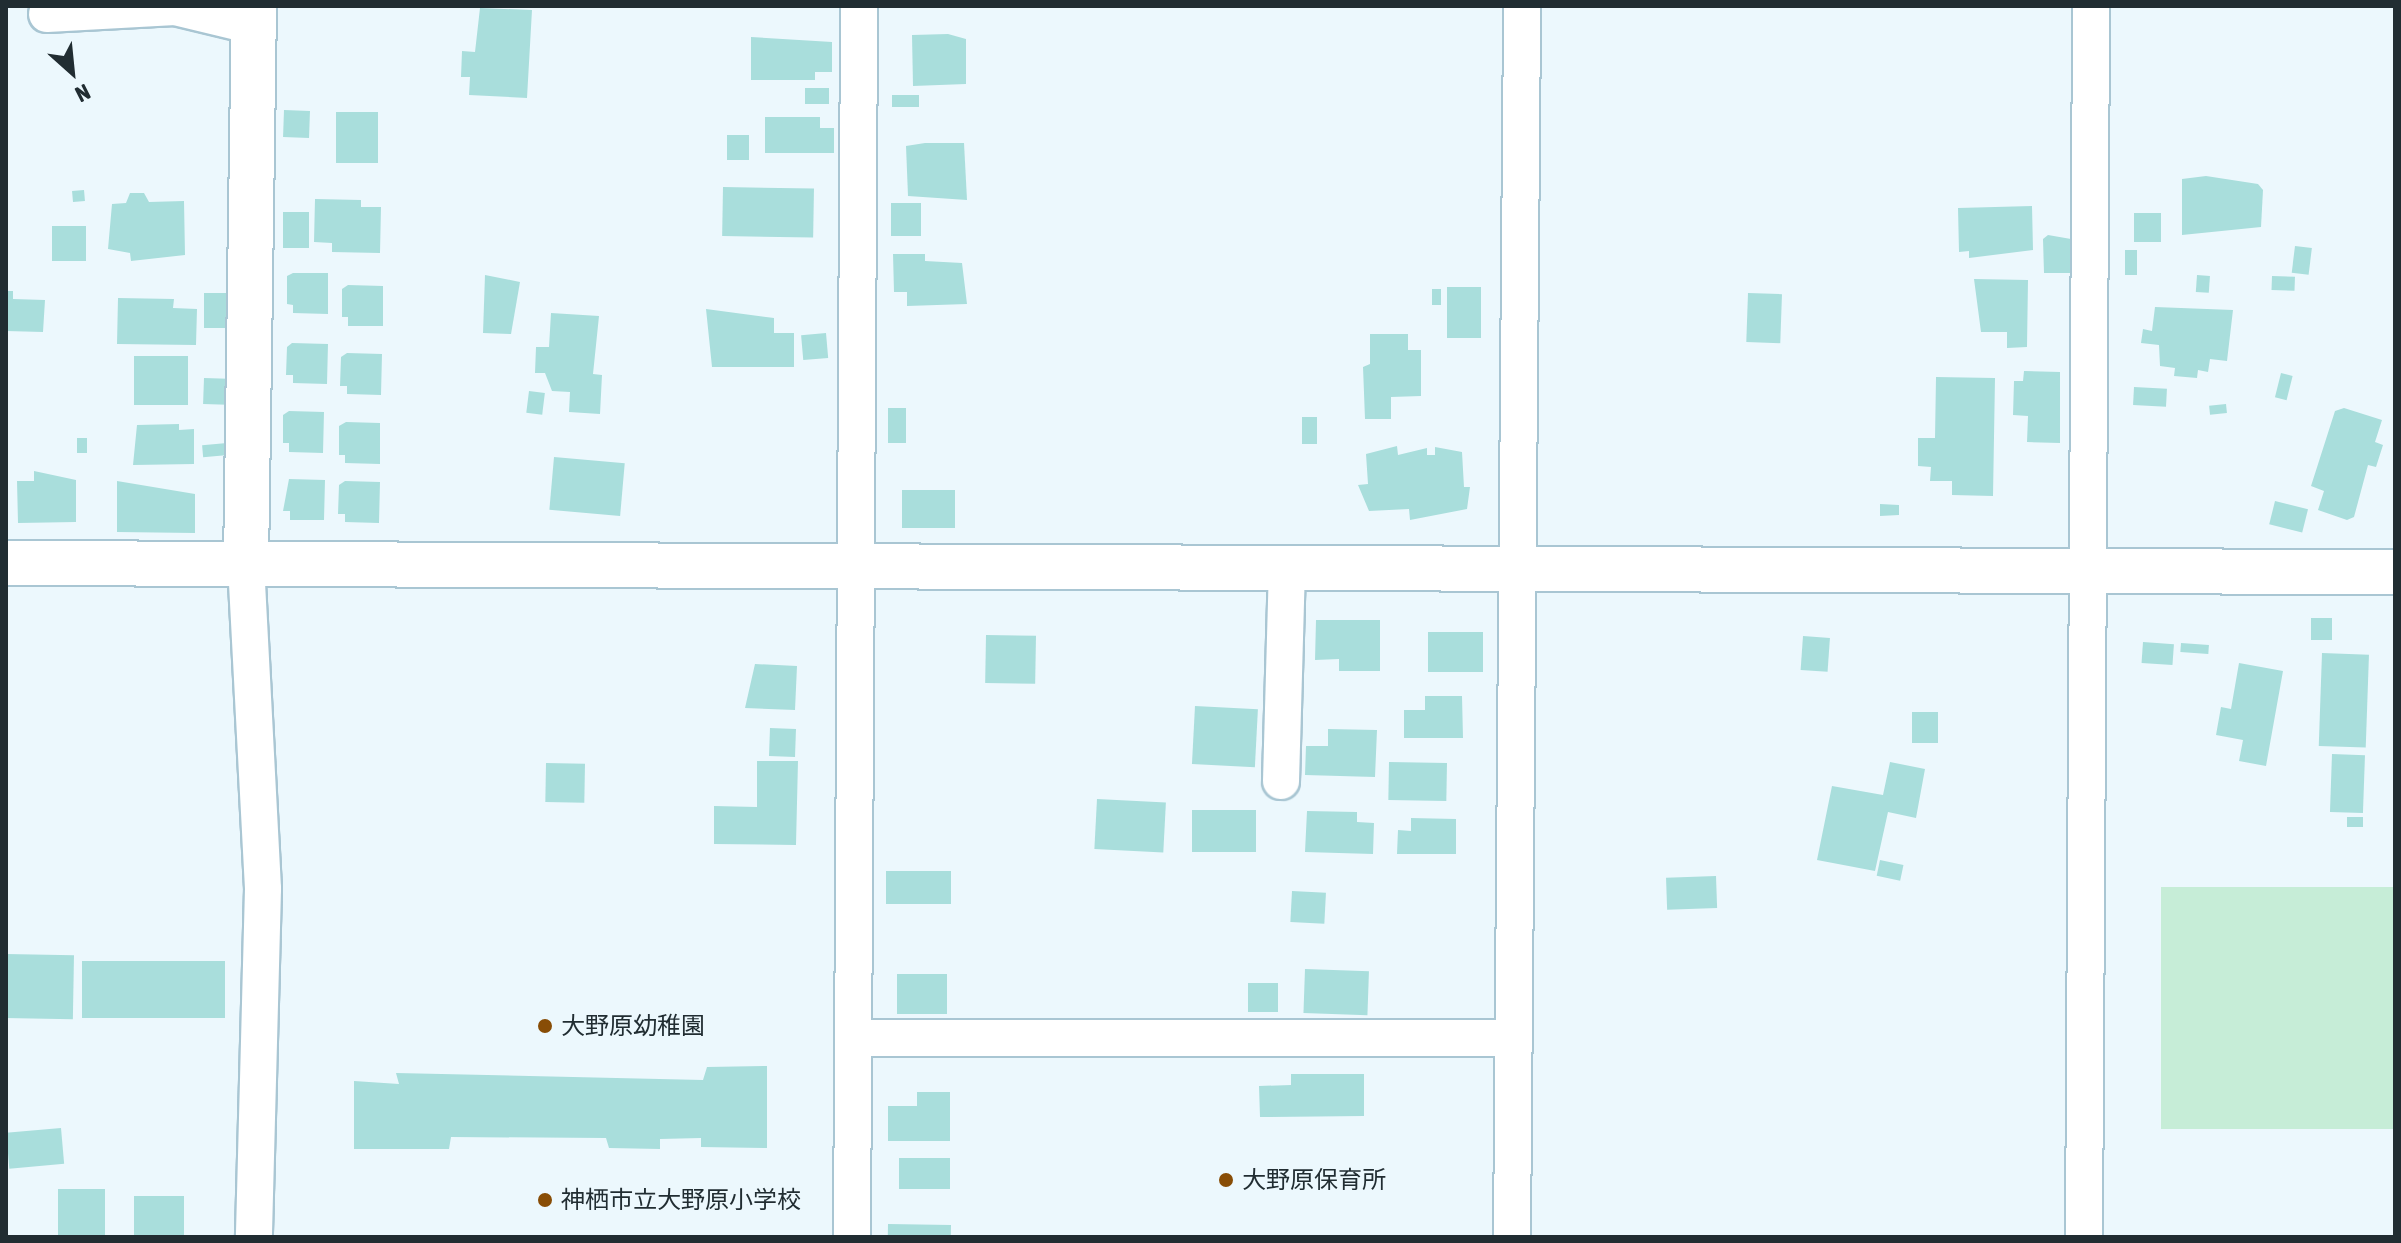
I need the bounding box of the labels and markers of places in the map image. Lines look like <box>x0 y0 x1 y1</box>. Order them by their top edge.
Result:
place label: 大野原幼稚園 <box>561 1012 705 1040</box>
marker: 大野原幼稚園 <box>536 1017 554 1035</box>
place label: 大野原保育所 <box>1242 1166 1386 1194</box>
marker: 大野原保育所 <box>1217 1171 1235 1189</box>
place label: 神栖市立大野原小学校 <box>561 1186 801 1214</box>
marker: 神栖市立大野原小学校 <box>536 1191 554 1209</box>

